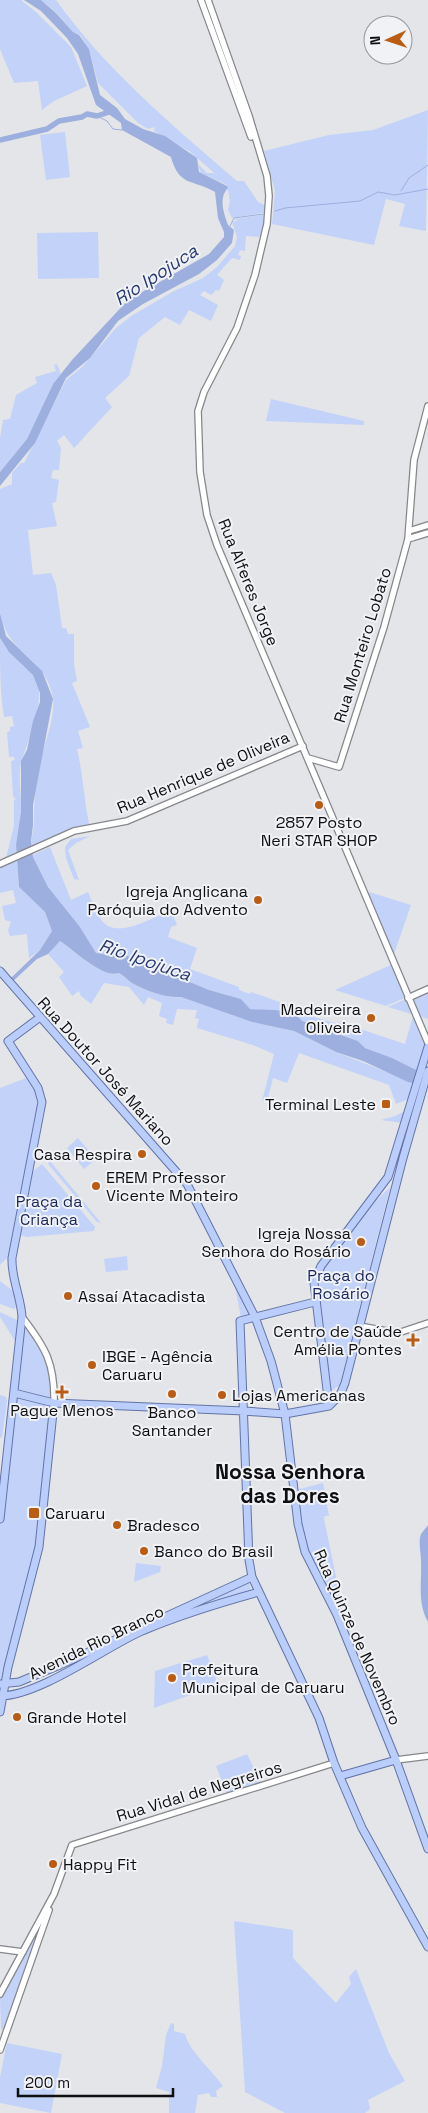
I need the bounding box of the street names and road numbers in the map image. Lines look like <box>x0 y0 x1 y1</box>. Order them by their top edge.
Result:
street label: Rua Alferes Jorge <box>213 515 284 649</box>
street label: Rua Monteiro Lobato <box>329 565 396 725</box>
street label: Rua Henrique de Oliveira <box>114 727 293 818</box>
street label: Rua Doutor José Mariano <box>33 992 178 1150</box>
street label: Rua Quinze de Novembro <box>309 1546 406 1729</box>
street label: Avenida Rio Branco <box>25 1601 167 1684</box>
street label: Rua Vidal de Negreiros <box>114 1756 284 1827</box>

